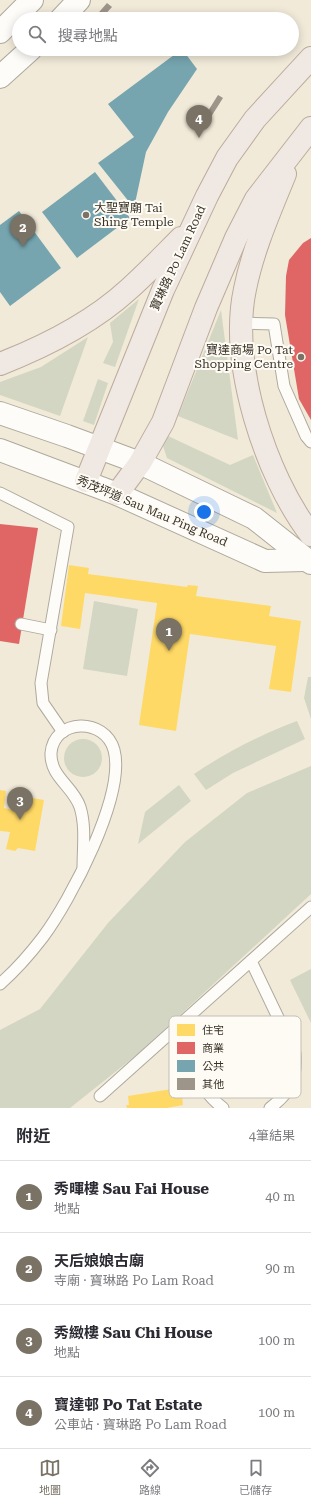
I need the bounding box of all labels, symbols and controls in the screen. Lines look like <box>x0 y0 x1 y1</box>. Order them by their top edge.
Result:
search box <box>12 12 299 56</box>
icon: search <box>26 23 48 45</box>
text: 搜尋地點 <box>58 27 118 45</box>
pin: 4 <box>186 105 212 138</box>
place label: 大聖寶廟 Tai Shing Temple <box>94 201 174 229</box>
street label: 寶琳路 Po Lam Road <box>147 203 209 313</box>
marker: 大聖寶廟 Tai Shing Temple <box>81 210 91 220</box>
pin: 2 <box>10 214 36 247</box>
place label: 寶達商場 Po Tat Shopping Centre <box>194 343 294 371</box>
marker: 寶達商場 Po Tat Shopping Centre <box>296 352 306 362</box>
street label: 秀茂坪道 Sau Mau Ping Road <box>74 473 230 549</box>
your location <box>194 502 214 522</box>
pin: 1 <box>156 618 182 651</box>
pin: 3 <box>7 787 33 820</box>
legend <box>169 1016 301 1098</box>
text: 住宅 <box>202 1024 224 1037</box>
text: 商業 <box>202 1042 224 1055</box>
text: 公共 <box>202 1060 224 1073</box>
text: 其他 <box>202 1078 224 1091</box>
text: 附近 <box>16 1126 50 1146</box>
text: 4筆結果 <box>249 1128 295 1143</box>
text: 秀暉樓 Sau Fai House <box>54 1180 209 1198</box>
text: 1 <box>25 1189 33 1204</box>
text: 40 m <box>265 1189 295 1204</box>
text: 地點 <box>54 1201 80 1216</box>
text: 天后娘娘古廟 <box>54 1252 144 1270</box>
text: 2 <box>25 1261 33 1276</box>
text: 90 m <box>265 1261 295 1276</box>
text: 寺廟 · 寶琳路 Po Lam Road <box>54 1273 214 1288</box>
text: 秀緻樓 Sau Chi House <box>54 1324 213 1342</box>
text: 3 <box>25 1333 33 1348</box>
text: 100 m <box>258 1333 295 1348</box>
text: 地點 <box>54 1345 80 1360</box>
text: 寶達邨 Po Tat Estate <box>54 1396 202 1414</box>
text: 4 <box>25 1405 33 1420</box>
text: 100 m <box>258 1405 295 1420</box>
text: 公車站 · 寶琳路 Po Lam Road <box>54 1417 227 1432</box>
tab: 地圖 <box>39 1457 61 1497</box>
tab: 路線 <box>139 1457 161 1497</box>
tab: 已儲存 <box>239 1457 272 1497</box>

